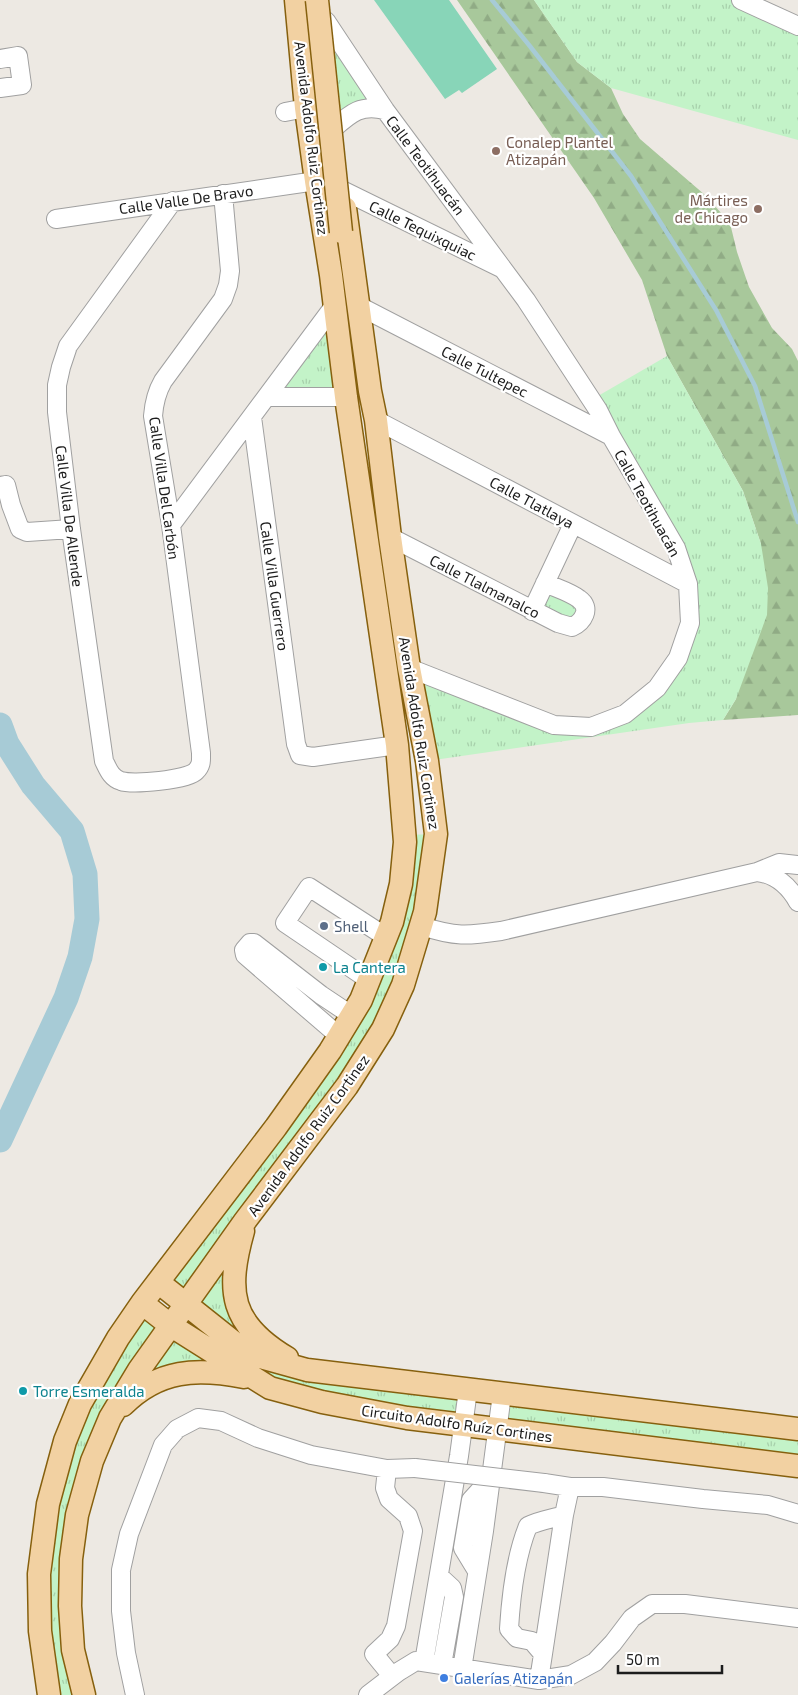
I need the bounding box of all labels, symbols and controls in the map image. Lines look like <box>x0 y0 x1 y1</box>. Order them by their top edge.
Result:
street label: Avenida Adolfo Ruiz Cortinez <box>291 40 333 236</box>
street label: Calle Teotihuacán <box>383 112 469 218</box>
place label: Conalep Plantel Atizapán <box>506 133 614 168</box>
marker: Conalep Plantel Atizapán <box>490 145 502 157</box>
street label: Calle Valle De Bravo <box>118 181 254 217</box>
place label: Mártires de Chicago <box>675 191 748 226</box>
street label: Calle Tequixquiac <box>367 196 479 264</box>
marker: Mártires de Chicago <box>752 203 764 215</box>
street label: Calle Tultepec <box>439 341 531 401</box>
street label: Calle Villa Del Carbón <box>146 415 184 561</box>
street label: Calle Villa De Allende <box>52 444 88 588</box>
street label: Calle Teotihuacán <box>611 446 685 560</box>
street label: Calle Tlatlaya <box>487 472 577 532</box>
street label: Calle Villa Guerrero <box>257 520 293 652</box>
street label: Calle Tlalmanalco <box>427 550 543 622</box>
street label: Avenida Adolfo Ruiz Cortinez <box>396 635 444 831</box>
place label: Shell <box>334 917 369 935</box>
marker: Shell <box>318 920 330 932</box>
place label: La Cantera <box>333 958 406 976</box>
marker: La Cantera <box>317 961 329 973</box>
street label: Avenida Adolfo Ruiz Cortinez <box>243 1051 373 1219</box>
place label: Torre Esmeralda <box>33 1382 145 1400</box>
marker: Torre Esmeralda <box>17 1385 29 1397</box>
street label: Circuito Adolfo Ruíz Cortines <box>360 1401 554 1445</box>
scale bar <box>618 1642 722 1674</box>
text: 50 m <box>626 1650 660 1668</box>
place label: Galerías Atizapán <box>454 1669 573 1687</box>
marker: Galerías Atizapán <box>438 1672 450 1684</box>

